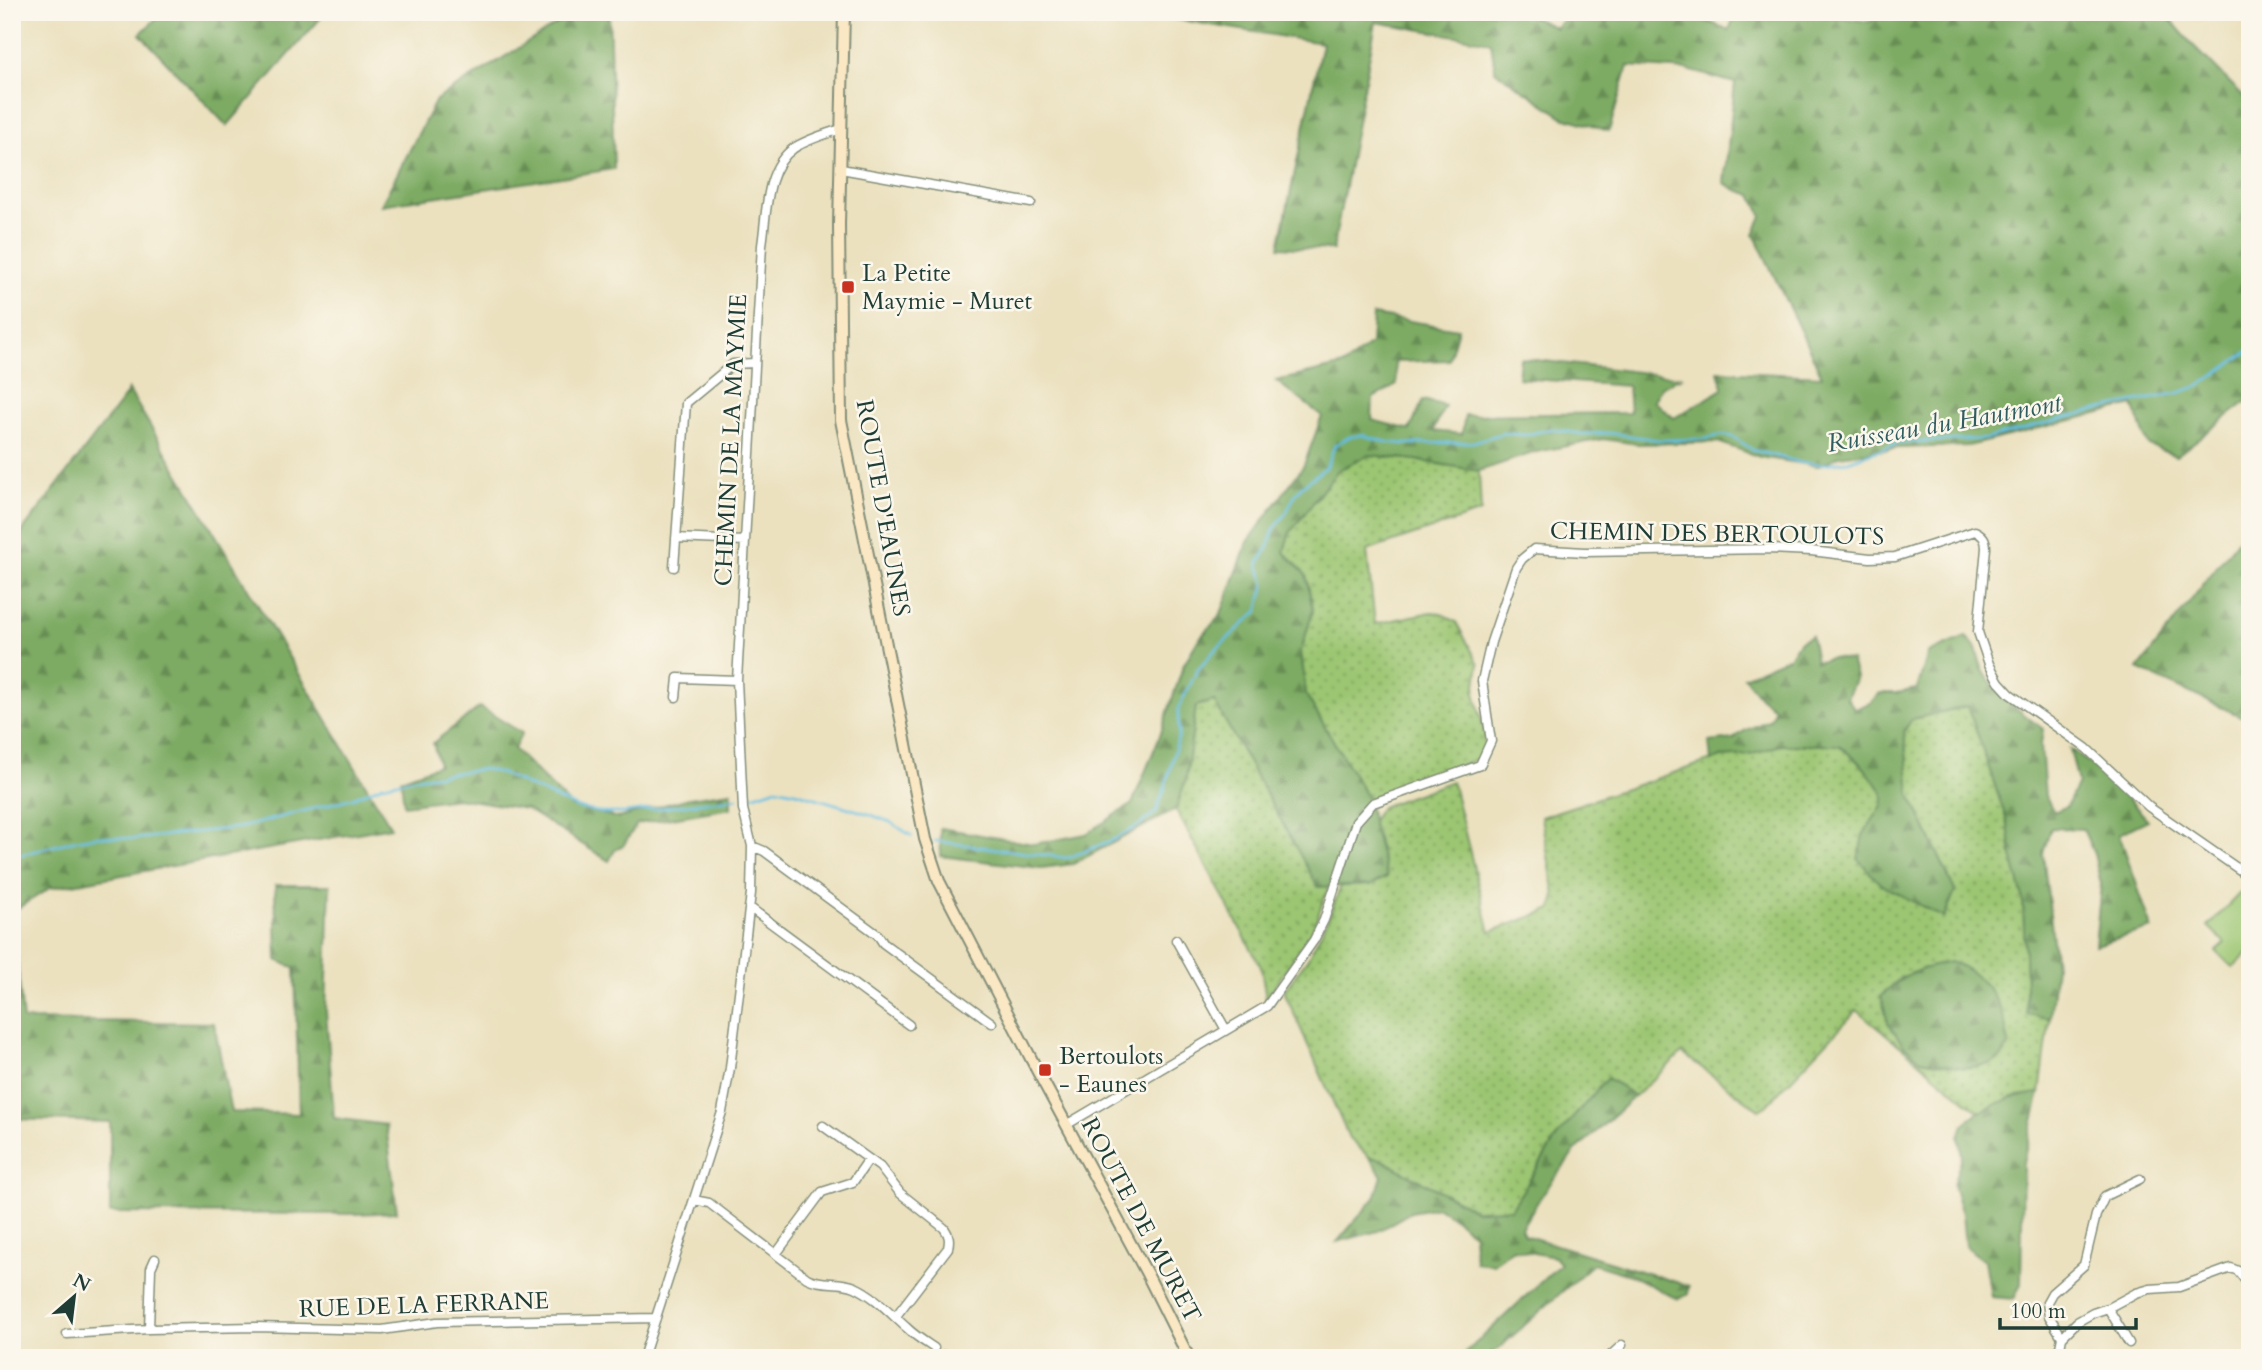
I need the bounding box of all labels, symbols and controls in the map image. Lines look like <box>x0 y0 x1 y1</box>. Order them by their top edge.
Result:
place label: La Petite Maymie - Muret <box>862 257 1033 318</box>
marker: La Petite Maymie - Muret <box>840 279 856 295</box>
street label: CHEMIN DE LA MAYMIE <box>707 293 755 587</box>
water label: Ruisseau du Hautmont <box>1824 385 2064 461</box>
street label: ROUTE D'EAUNES <box>848 397 918 619</box>
street label: CHEMIN DES BERTOULOTS <box>1550 515 1884 553</box>
place label: Bertoulots - Eaunes <box>1059 1040 1163 1101</box>
marker: Bertoulots - Eaunes <box>1037 1062 1053 1078</box>
street label: ROUTE DE MURET <box>1073 1112 1209 1328</box>
north arrow <box>38 1262 108 1332</box>
text: N <box>68 1268 95 1298</box>
street label: RUE DE LA FERRANE <box>298 1284 550 1326</box>
scale bar <box>2000 1286 2136 1330</box>
text: 100 m <box>2010 1297 2066 1326</box>

